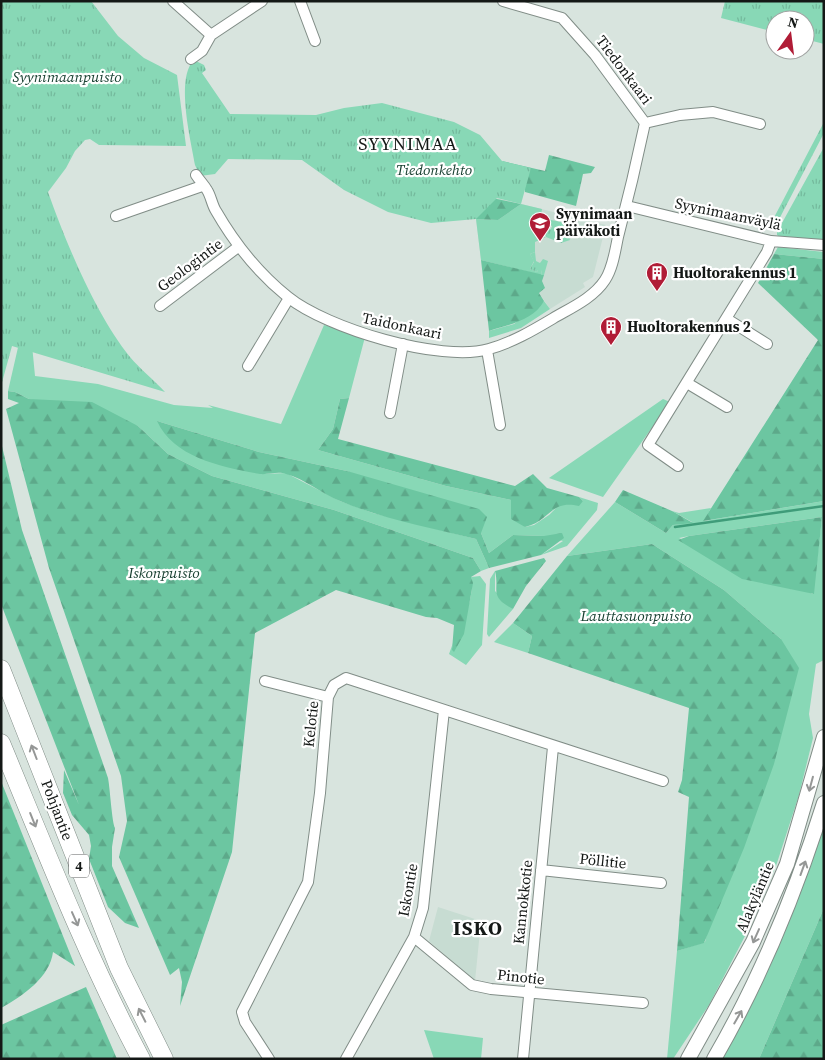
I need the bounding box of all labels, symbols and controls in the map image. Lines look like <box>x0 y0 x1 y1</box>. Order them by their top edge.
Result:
north arrow <box>765 10 815 60</box>
text: N <box>786 11 801 33</box>
street label: Tiedonkaari <box>592 31 657 108</box>
park label: Syynimaanpuisto <box>12 66 122 87</box>
district label: SYYNIMAA <box>358 131 458 156</box>
park label: Tiedonkehto <box>396 159 472 180</box>
street label: Syynimaanväylä <box>673 192 783 235</box>
place label: Syynimaan päiväkoti <box>556 203 632 241</box>
school or university icon: Syynimaan päiväkoti <box>528 211 552 242</box>
street label: Geologintie <box>153 233 227 296</box>
building icon: Huoltorakennus 1 <box>645 261 669 292</box>
place label: Huoltorakennus 1 <box>673 262 797 283</box>
street label: Taidonkaari <box>360 307 444 344</box>
building icon: Huoltorakennus 2 <box>599 315 623 346</box>
place label: Huoltorakennus 2 <box>627 316 751 337</box>
park label: Iskonpuisto <box>127 562 200 583</box>
park label: Lauttasuonpuisto <box>580 605 691 626</box>
street label: Kelotie <box>298 699 323 748</box>
one-way arrow <box>28 745 38 760</box>
one-way arrow <box>806 775 815 791</box>
street label: Pohjantie <box>36 776 79 843</box>
one-way arrow <box>29 812 38 827</box>
street label: Pöllitie <box>579 848 628 873</box>
road number: 4 <box>69 854 89 878</box>
street label: Kannokkotie <box>508 858 537 945</box>
street label: Alakyläntie <box>730 858 779 936</box>
one-way arrow <box>799 860 808 876</box>
street label: Iskontie <box>392 861 423 918</box>
one-way arrow <box>70 911 80 926</box>
district label: ISKO <box>453 914 503 942</box>
one-way arrow <box>750 928 760 943</box>
street label: Pinotie <box>496 964 546 989</box>
one-way arrow <box>137 1008 146 1023</box>
one-way arrow <box>734 1010 744 1024</box>

